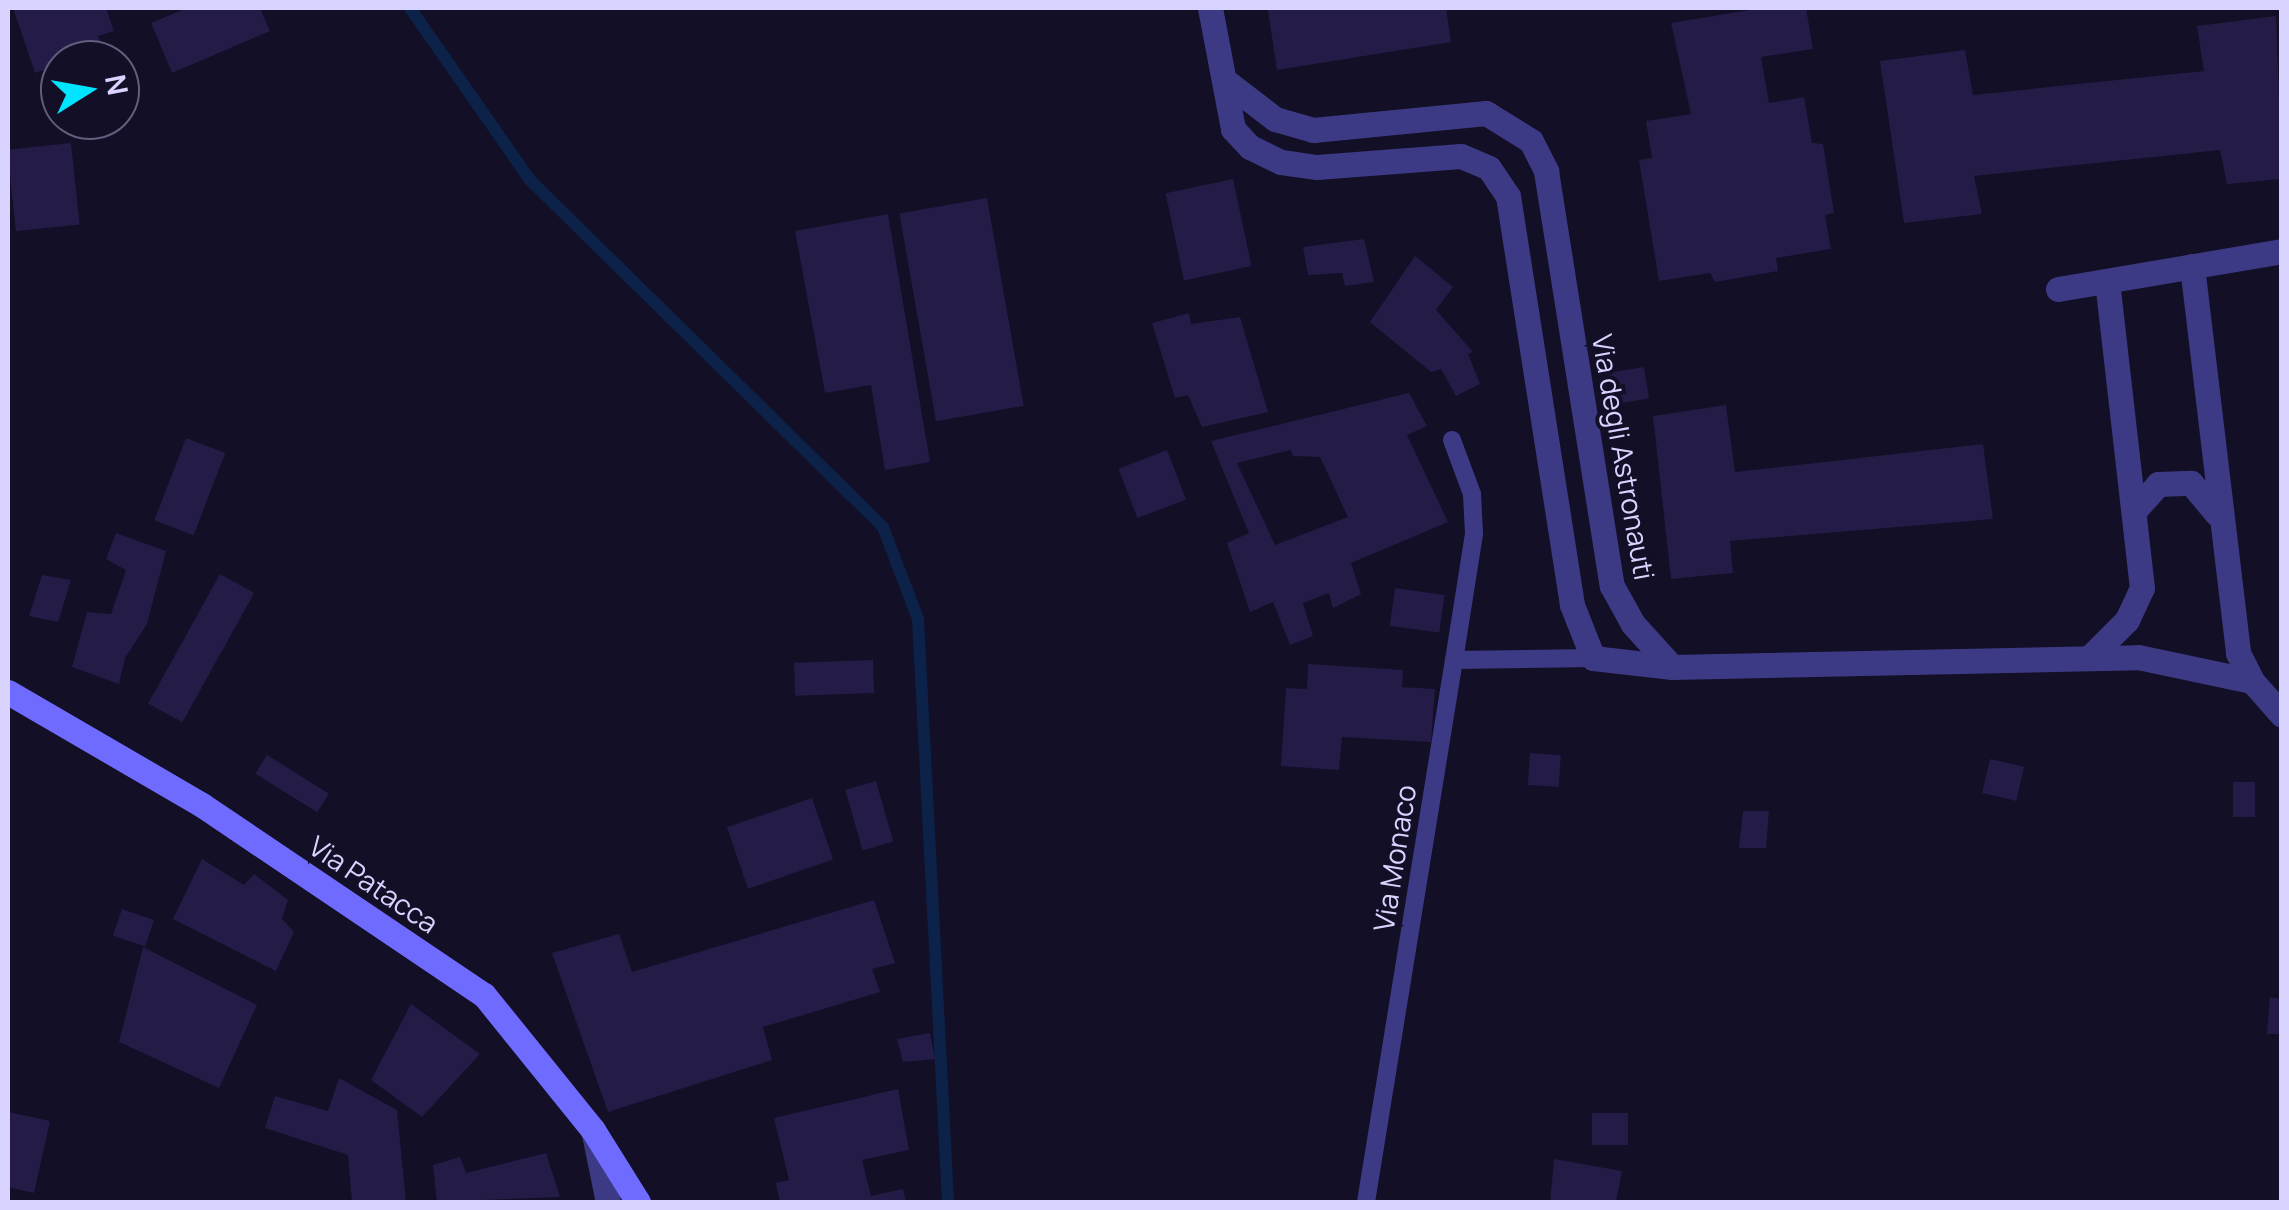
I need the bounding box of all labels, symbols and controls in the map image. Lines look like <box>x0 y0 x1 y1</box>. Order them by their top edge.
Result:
north arrow <box>40 40 140 140</box>
text: N <box>97 71 138 98</box>
street label: Via degli Astronauti <box>1586 332 1662 582</box>
street label: Via Monaco <box>1366 782 1422 934</box>
street label: Via Patacca <box>303 829 445 939</box>

